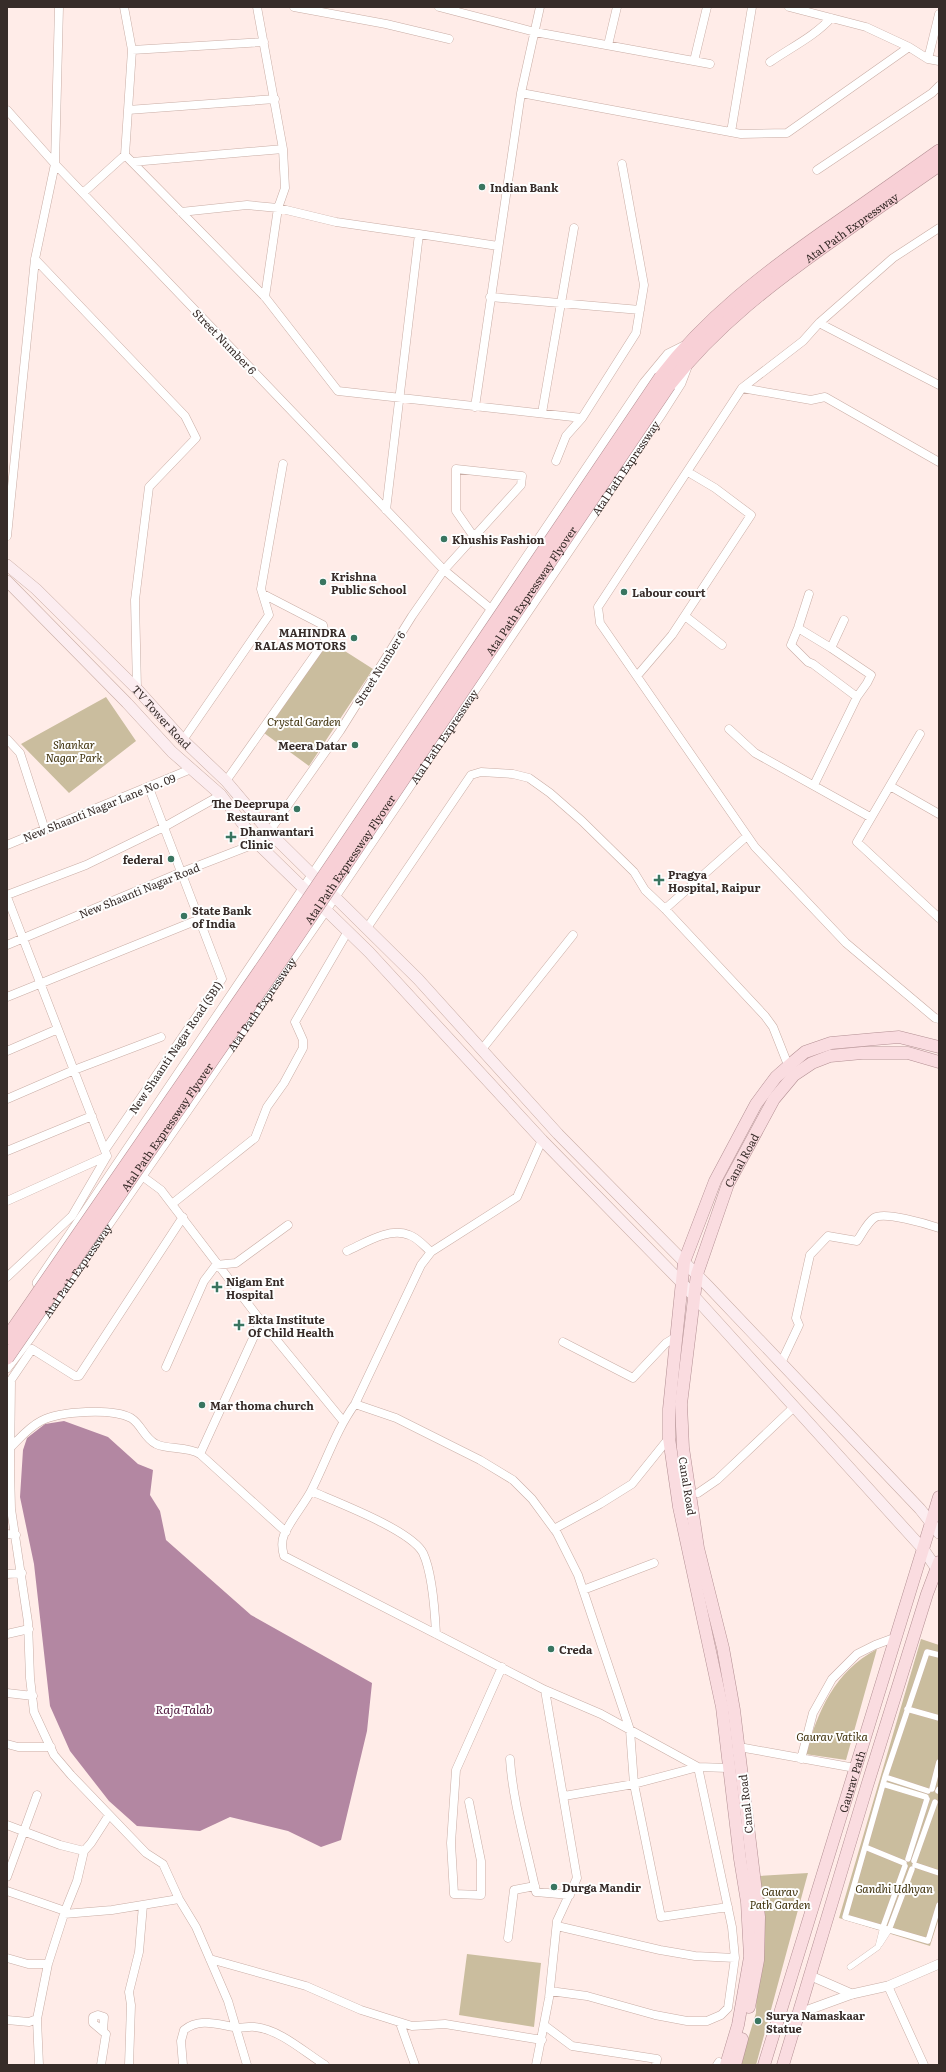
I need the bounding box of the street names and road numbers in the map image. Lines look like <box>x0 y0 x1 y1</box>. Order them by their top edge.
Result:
street label: Atal Path Expressway <box>801 188 902 266</box>
street label: Street Number 6 <box>190 305 260 377</box>
street label: Atal Path Expressway <box>587 417 663 518</box>
street label: Atal Path Expressway Flyover <box>481 522 580 658</box>
street label: Street Number 6 <box>350 628 408 708</box>
street label: TV Tower Road <box>129 681 195 752</box>
street label: Atal Path Expressway <box>406 685 482 787</box>
street label: New Shaanti Nagar Lane No. 09 <box>20 769 178 845</box>
street label: Atal Path Expressway Flyover <box>300 791 399 927</box>
street label: New Shaanti Nagar Road <box>76 858 202 922</box>
street label: Atal Path Expressway <box>223 953 300 1054</box>
street label: New Shaanti Nagar Road (SBI) <box>124 977 226 1117</box>
street label: Atal Path Expressway Flyover <box>116 1058 217 1194</box>
street label: Canal Road <box>720 1130 762 1190</box>
street label: Atal Path Expressway <box>38 1219 115 1321</box>
street label: Canal Road <box>675 1456 701 1517</box>
street label: Gaurav Path <box>834 1748 869 1814</box>
street label: Canal Road <box>734 1773 756 1834</box>

